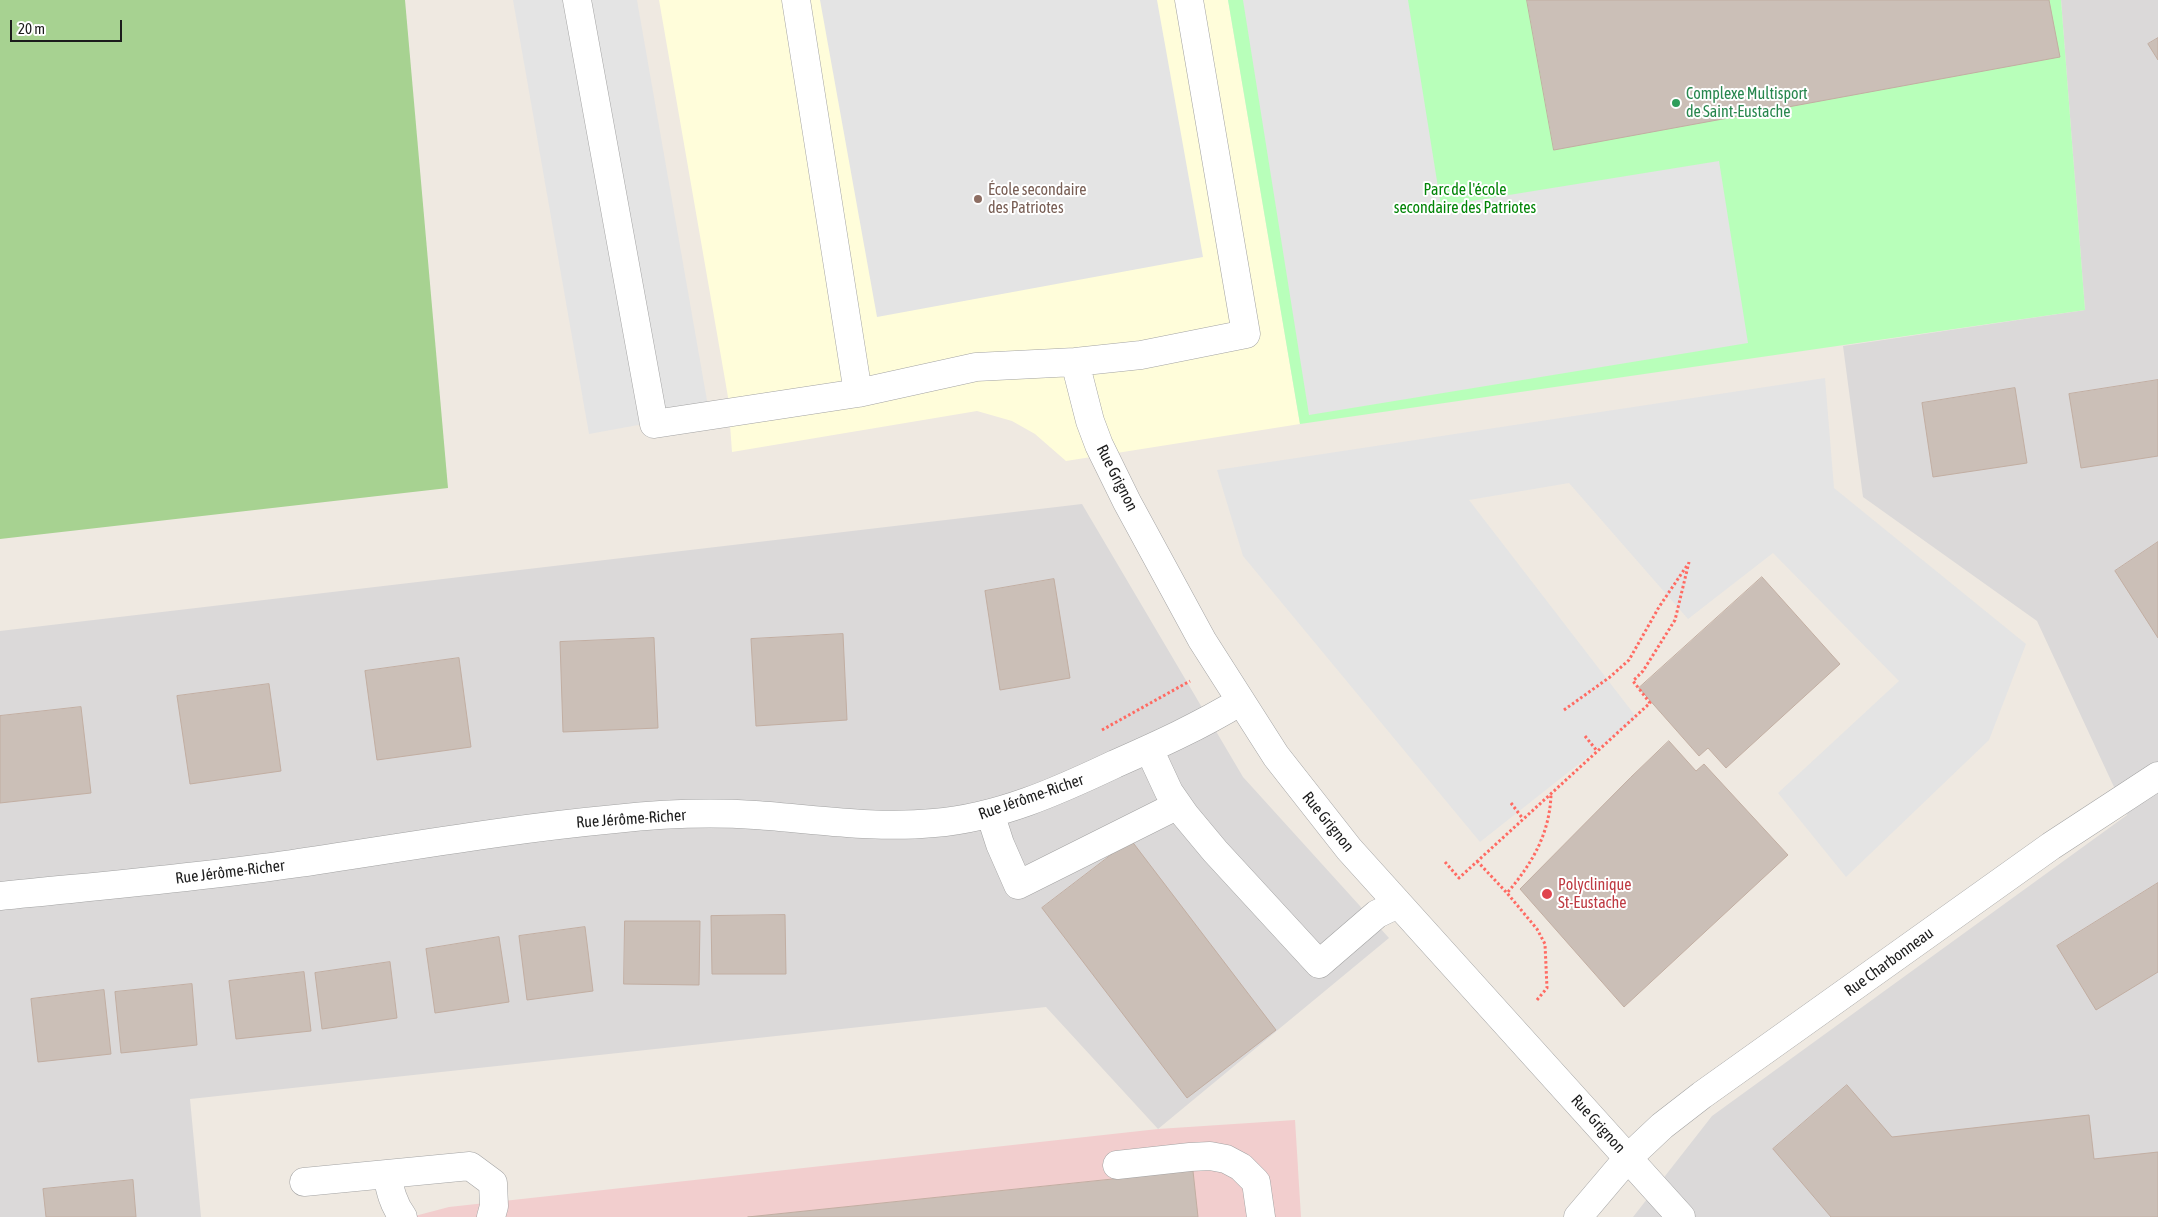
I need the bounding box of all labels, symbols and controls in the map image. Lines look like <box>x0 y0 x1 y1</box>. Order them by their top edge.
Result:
scale bar <box>12 10 125 42</box>
text: 20 m <box>18 20 45 37</box>
place label: Complexe Multisport de Saint-Eustache <box>1686 84 1808 122</box>
marker: Complexe Multisport de Saint-Eustache <box>1670 97 1682 109</box>
place label: École secondaire des Patriotes <box>988 180 1087 218</box>
park label: Parc de l'école secondaire des Patriotes <box>1394 180 1536 218</box>
marker: École secondaire des Patriotes <box>972 193 984 205</box>
street label: Rue Grignon <box>1092 442 1142 514</box>
street label: Rue Jérôme-Richer <box>976 770 1086 824</box>
street label: Rue Grignon <box>1298 788 1358 856</box>
street label: Rue Jérôme-Richer <box>575 806 687 832</box>
street label: Rue Jérôme-Richer <box>174 856 286 888</box>
place label: Polyclinique St-Eustache <box>1558 875 1632 913</box>
marker: Polyclinique St-Eustache <box>1540 887 1554 901</box>
street label: Rue Charbonneau <box>1841 923 1937 1001</box>
street label: Rue Grignon <box>1567 1091 1629 1157</box>

